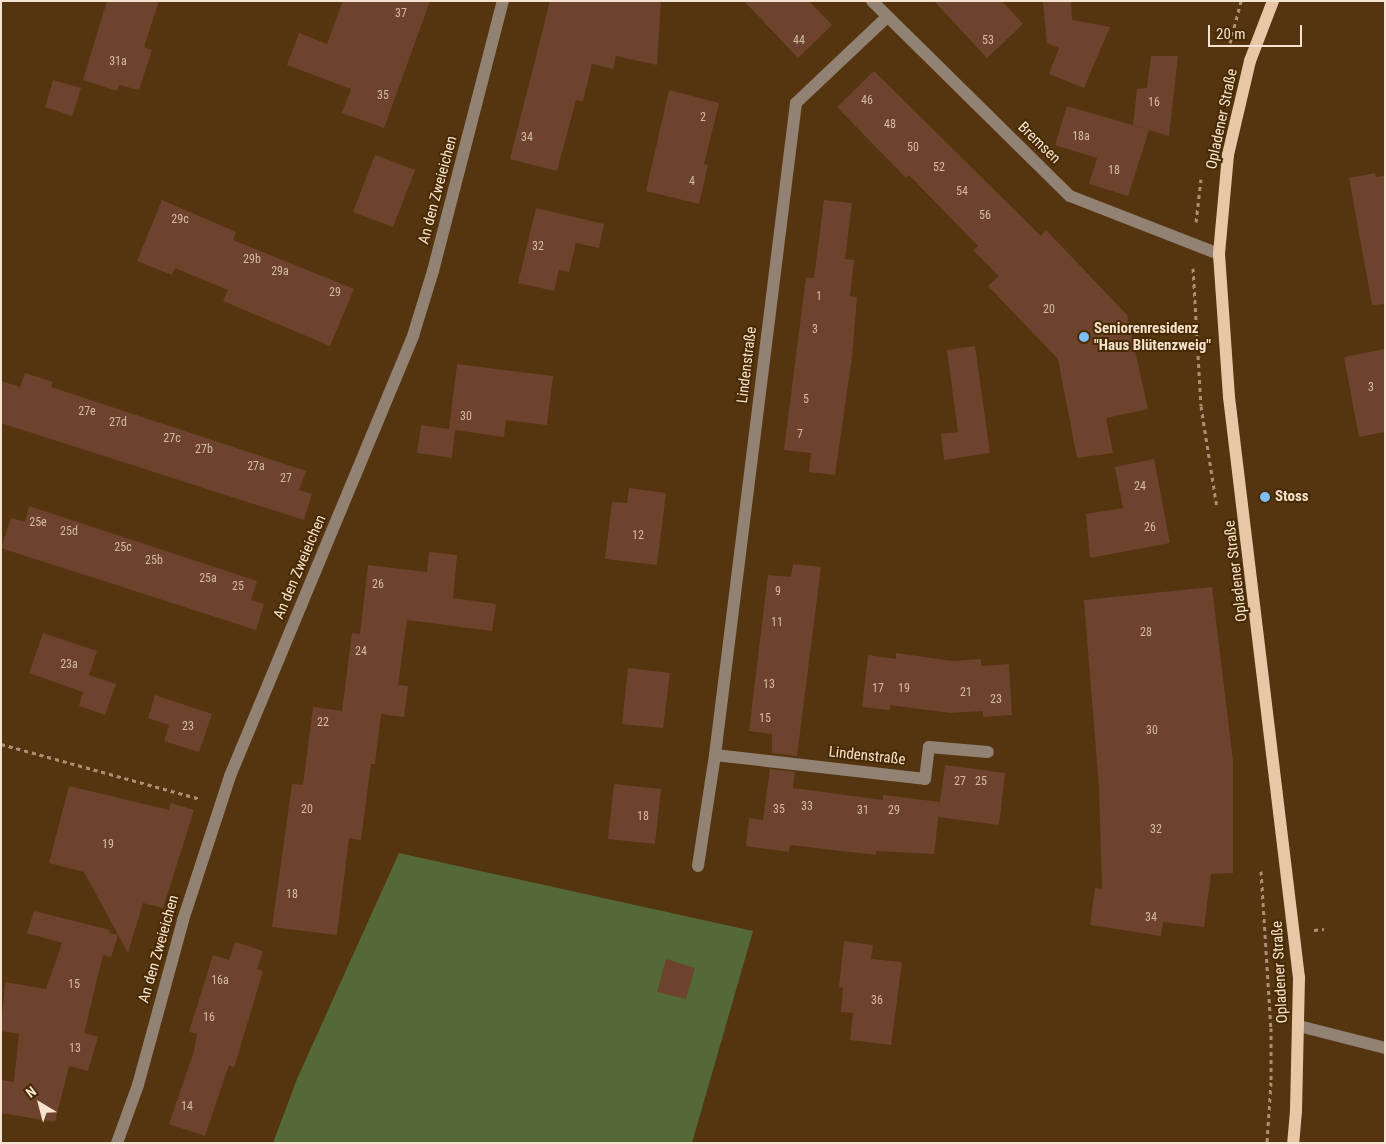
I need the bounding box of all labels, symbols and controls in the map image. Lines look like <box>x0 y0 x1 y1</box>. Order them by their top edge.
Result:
house number: 37 <box>395 7 407 21</box>
scale bar <box>1211 15 1305 47</box>
text: 20 m <box>1216 25 1246 43</box>
house number: 44 <box>793 34 805 48</box>
house number: 53 <box>982 34 994 48</box>
house number: 31a <box>109 55 127 69</box>
street label: Opladener Straße <box>1203 67 1241 171</box>
house number: 35 <box>377 89 389 103</box>
house number: 46 <box>861 94 873 108</box>
house number: 16 <box>1148 96 1160 110</box>
house number: 2 <box>700 111 706 125</box>
house number: 48 <box>884 118 896 132</box>
street label: Bremsen <box>1014 118 1064 168</box>
house number: 18a <box>1072 130 1090 144</box>
house number: 34 <box>521 131 533 145</box>
street label: An den Zweieichen <box>415 134 461 246</box>
house number: 50 <box>907 141 919 155</box>
house number: 52 <box>933 161 945 175</box>
house number: 18 <box>1108 164 1120 178</box>
house number: 4 <box>689 175 695 189</box>
house number: 54 <box>956 185 968 199</box>
house number: 56 <box>979 209 991 223</box>
house number: 29c <box>171 213 189 227</box>
house number: 32 <box>532 240 544 254</box>
house number: 29b <box>243 253 261 267</box>
house number: 29a <box>271 265 289 279</box>
house number: 29 <box>329 286 341 300</box>
house number: 1 <box>816 290 822 304</box>
house number: 20 <box>1043 303 1055 317</box>
place label: Seniorenresidenz "Haus Blütenzweig" <box>1094 319 1211 354</box>
house number: 3 <box>812 323 818 337</box>
street label: Lindenstraße <box>733 326 761 404</box>
marker: Seniorenresidenz "Haus Blütenzweig" <box>1078 331 1090 343</box>
house number: 3 <box>1368 381 1374 395</box>
house number: 5 <box>803 393 809 407</box>
house number: 27e <box>78 405 96 419</box>
house number: 30 <box>460 410 472 424</box>
house number: 27d <box>109 416 127 430</box>
house number: 7 <box>797 428 803 442</box>
house number: 27c <box>163 432 181 446</box>
house number: 27b <box>195 443 213 457</box>
house number: 27a <box>247 460 265 474</box>
house number: 27 <box>280 472 292 486</box>
house number: 24 <box>1134 480 1146 494</box>
place label: Stoss <box>1275 488 1309 506</box>
marker: Stoss <box>1259 491 1271 503</box>
street label: An den Zweieichen <box>270 512 330 622</box>
house number: 25e <box>29 516 47 530</box>
street label: Opladener Straße <box>1221 519 1251 623</box>
house number: 26 <box>1144 521 1156 535</box>
house number: 25d <box>60 525 78 539</box>
house number: 12 <box>632 529 644 543</box>
house number: 25c <box>114 541 132 555</box>
house number: 25b <box>145 554 163 568</box>
house number: 25a <box>199 572 217 586</box>
house number: 26 <box>372 578 384 592</box>
house number: 25 <box>232 580 244 594</box>
house number: 9 <box>775 585 781 599</box>
house number: 11 <box>771 616 783 630</box>
house number: 28 <box>1140 626 1152 640</box>
house number: 24 <box>355 645 367 659</box>
house number: 23a <box>60 658 78 672</box>
house number: 13 <box>763 678 775 692</box>
house number: 17 <box>872 682 884 696</box>
house number: 19 <box>898 682 910 696</box>
house number: 21 <box>960 686 972 700</box>
house number: 23 <box>990 693 1002 707</box>
house number: 15 <box>759 712 771 726</box>
house number: 22 <box>317 716 329 730</box>
house number: 23 <box>182 720 194 734</box>
house number: 30 <box>1146 724 1158 738</box>
street label: Lindenstraße <box>828 743 906 769</box>
house number: 27 <box>954 775 966 789</box>
house number: 25 <box>975 775 987 789</box>
house number: 33 <box>801 800 813 814</box>
house number: 20 <box>301 803 313 817</box>
house number: 35 <box>773 803 785 817</box>
house number: 31 <box>857 804 869 818</box>
house number: 29 <box>888 804 900 818</box>
house number: 18 <box>637 810 649 824</box>
house number: 32 <box>1150 823 1162 837</box>
house number: 19 <box>102 838 114 852</box>
house number: 18 <box>286 888 298 902</box>
street label: An den Zweieichen <box>135 893 183 1005</box>
house number: 34 <box>1145 911 1157 925</box>
street label: Opladener Straße <box>1268 920 1292 1024</box>
house number: 16a <box>211 974 229 988</box>
house number: 15 <box>68 978 80 992</box>
house number: 36 <box>871 994 883 1008</box>
house number: 16 <box>203 1011 215 1025</box>
house number: 13 <box>69 1042 81 1056</box>
north arrow <box>15 1079 65 1129</box>
text: N <box>23 1083 39 1101</box>
house number: 14 <box>181 1100 193 1114</box>

